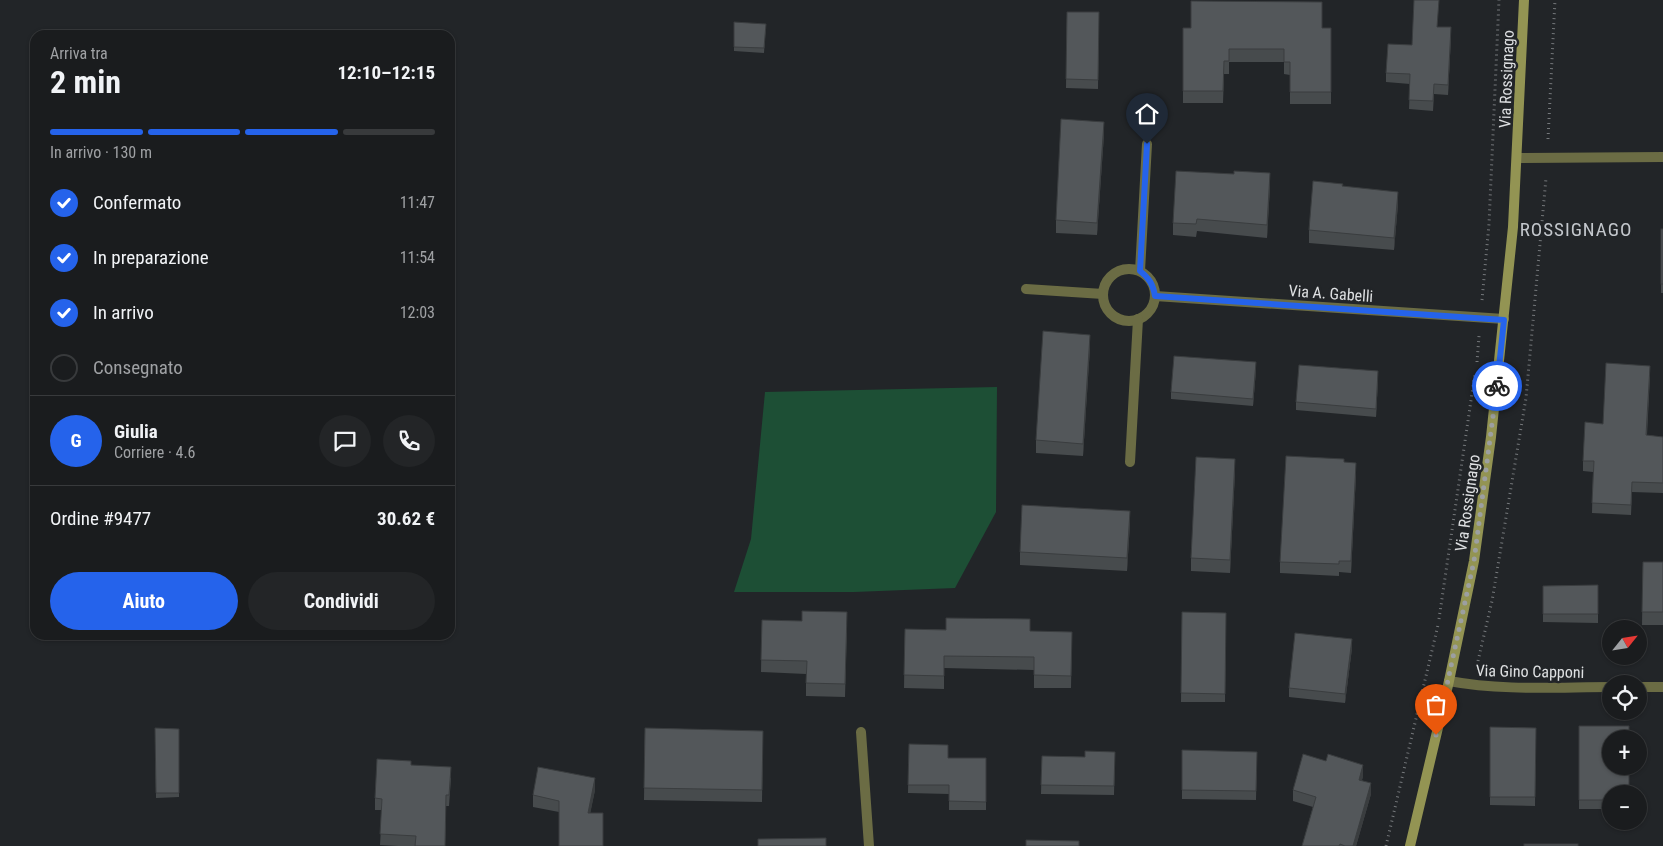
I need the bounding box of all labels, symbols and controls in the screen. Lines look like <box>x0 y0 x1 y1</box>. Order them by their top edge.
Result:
street label: Via Rossignago <box>1495 30 1518 128</box>
text: Arriva tra <box>50 44 108 63</box>
text: 12:10–12:15 <box>337 61 435 84</box>
text: 2 min <box>50 63 121 101</box>
pin <box>1126 93 1168 144</box>
icon: home <box>1133 100 1161 128</box>
text: In arrivo · 130 m <box>50 143 152 162</box>
icon: check <box>50 189 78 217</box>
text: Confermato <box>93 191 181 214</box>
text: 11:47 <box>400 193 435 212</box>
district label: ROSSIGNAGO <box>1520 218 1632 241</box>
icon: check <box>50 244 78 272</box>
text: In preparazione <box>93 246 209 269</box>
text: 11:54 <box>400 248 435 267</box>
street label: Via A. Gabelli <box>1288 281 1374 306</box>
icon: check <box>50 299 78 327</box>
text: In arrivo <box>93 301 154 324</box>
text: 12:03 <box>400 303 435 322</box>
text: Consegnato <box>93 356 183 379</box>
courier <box>1472 361 1522 411</box>
icon: bike <box>1483 372 1511 400</box>
button: chat <box>319 415 371 467</box>
button: phone <box>383 415 435 467</box>
text: Giulia <box>114 420 158 443</box>
text: G <box>70 429 82 452</box>
text: Corriere · 4.6 <box>114 443 196 462</box>
street label: Via Rossignago <box>1451 453 1484 553</box>
text: Ordine #9477 <box>50 507 151 530</box>
text: 30.62 € <box>377 507 435 530</box>
button: Aiuto <box>50 572 238 630</box>
button: Condividi <box>248 572 435 630</box>
north arrow <box>1602 620 1648 665</box>
map controls <box>1602 620 1647 830</box>
street label: Via Gino Capponi <box>1476 661 1584 682</box>
button: locate <box>1602 675 1647 720</box>
pin <box>1415 684 1457 735</box>
icon: bag <box>1422 691 1450 719</box>
button: + <box>1602 730 1647 775</box>
button: − <box>1602 785 1647 830</box>

